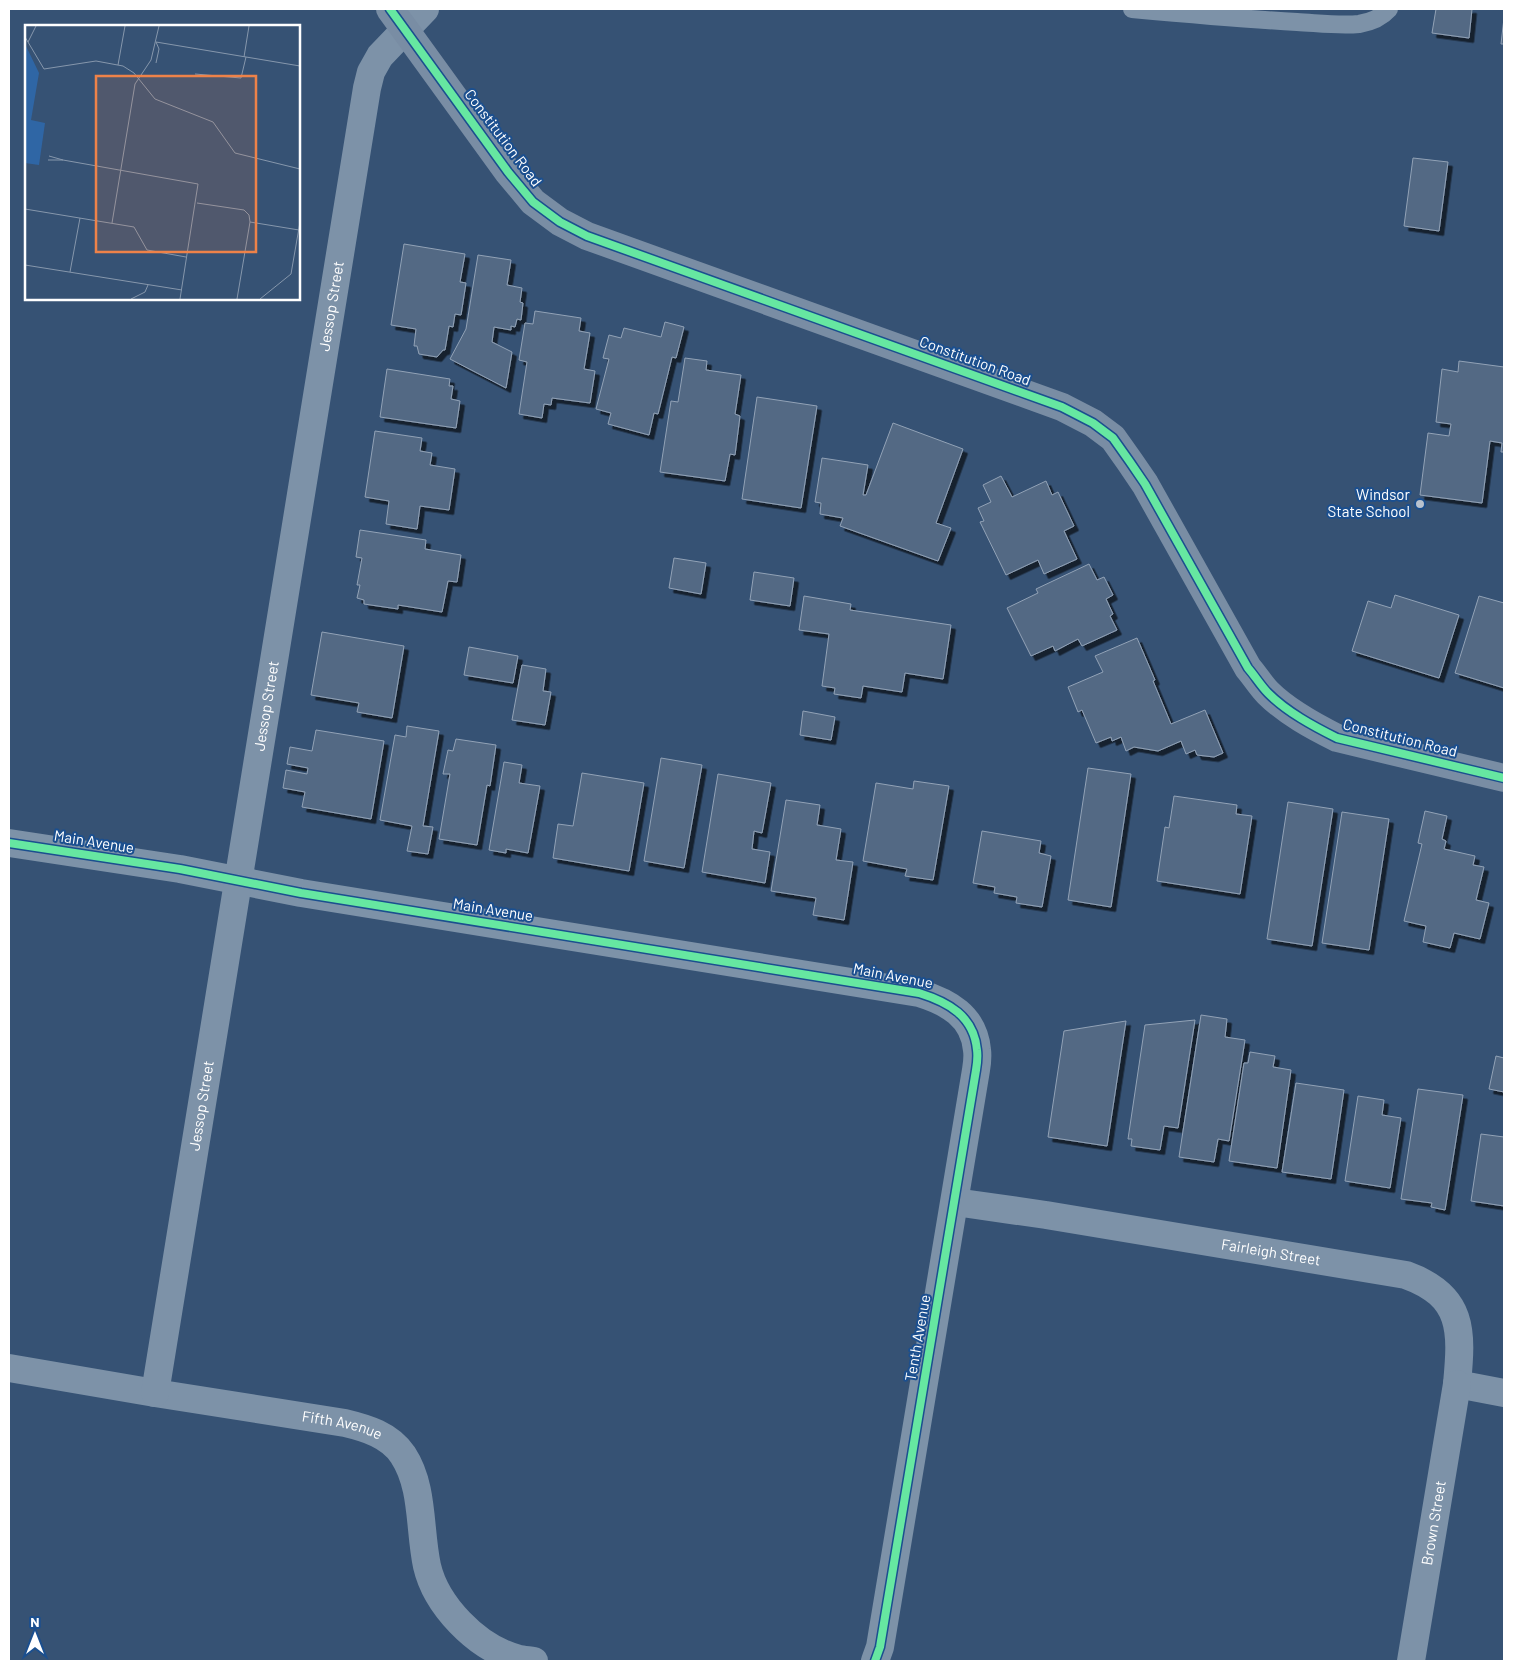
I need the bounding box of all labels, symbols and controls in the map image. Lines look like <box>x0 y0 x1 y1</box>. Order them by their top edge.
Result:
inset map <box>25 25 300 300</box>
street label: Constitution Road <box>461 85 546 190</box>
street label: Jessop Street <box>314 260 347 353</box>
street label: Constitution Road <box>917 332 1033 389</box>
place label: Windsor State School <box>1328 485 1411 520</box>
marker: Windsor State School <box>1414 498 1426 510</box>
street label: Jessop Street <box>249 659 282 752</box>
street label: Constitution Road <box>1341 714 1459 760</box>
street label: Main Avenue <box>53 826 136 856</box>
street label: Main Avenue <box>452 894 535 924</box>
street label: Main Avenue <box>852 958 935 992</box>
street label: Jessop Street <box>184 1059 217 1152</box>
street label: Fairleigh Street <box>1220 1234 1322 1269</box>
street label: Tenth Avenue <box>901 1293 934 1383</box>
street label: Fifth Avenue <box>301 1406 386 1443</box>
street label: Brown Street <box>1417 1479 1449 1566</box>
north arrow <box>10 1610 60 1660</box>
text: N <box>30 1613 40 1630</box>

